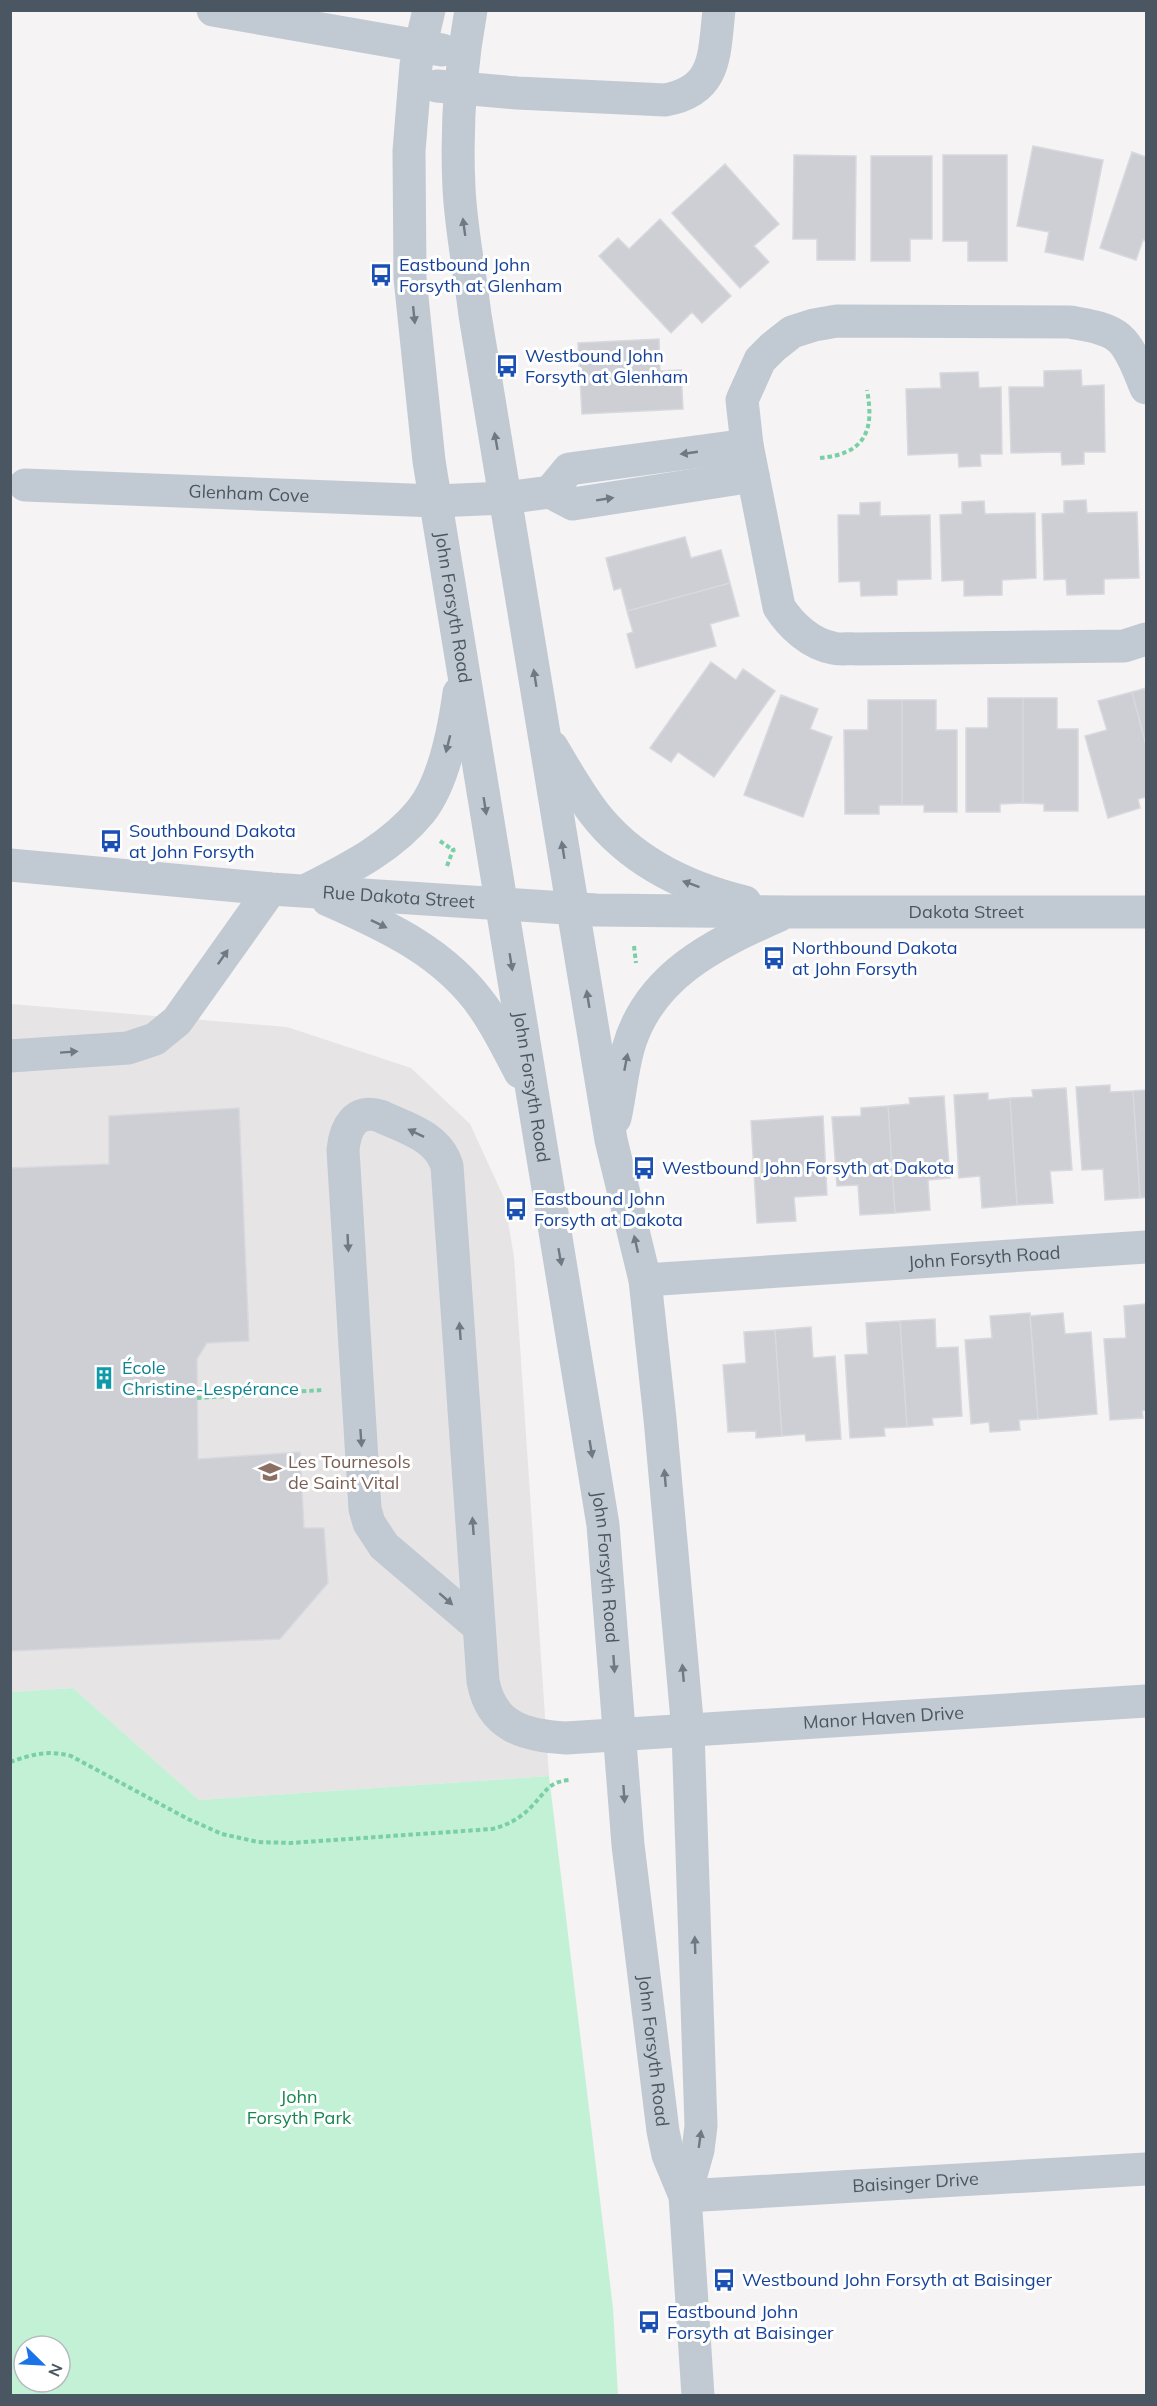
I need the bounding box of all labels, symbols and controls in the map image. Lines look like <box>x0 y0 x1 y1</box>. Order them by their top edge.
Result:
one-way arrow <box>459 218 469 237</box>
place label: Eastbound John Forsyth at Glenham <box>399 253 562 297</box>
bus stop icon: Eastbound John Forsyth at Glenham <box>368 262 394 288</box>
one-way arrow <box>409 305 419 324</box>
place label: Westbound John Forsyth at Glenham <box>525 344 688 388</box>
bus stop icon: Westbound John Forsyth at Glenham <box>494 353 520 379</box>
one-way arrow <box>491 431 500 450</box>
one-way arrow <box>679 448 698 457</box>
street label: Glenham Cove <box>188 479 310 507</box>
one-way arrow <box>596 494 615 503</box>
street label: John Forsyth Road <box>430 530 477 684</box>
one-way arrow <box>530 669 539 688</box>
one-way arrow <box>443 734 453 753</box>
one-way arrow <box>481 797 490 816</box>
place label: Southbound Dakota at John Forsyth <box>129 819 296 863</box>
bus stop icon: Southbound Dakota at John Forsyth <box>98 828 124 854</box>
one-way arrow <box>558 841 567 860</box>
one-way arrow <box>682 879 700 888</box>
street label: Rue Dakota Street <box>322 880 476 913</box>
street label: Dakota Street <box>909 900 1024 923</box>
one-way arrow <box>371 919 388 928</box>
place label: Northbound Dakota at John Forsyth <box>792 936 958 980</box>
bus stop icon: Northbound Dakota at John Forsyth <box>761 945 787 971</box>
one-way arrow <box>217 950 229 966</box>
one-way arrow <box>507 953 516 972</box>
one-way arrow <box>583 990 592 1009</box>
street label: John Forsyth Road <box>508 1010 556 1164</box>
one-way arrow <box>59 1047 78 1057</box>
one-way arrow <box>622 1052 631 1071</box>
one-way arrow <box>408 1129 425 1138</box>
bus stop icon: Westbound John Forsyth at Dakota <box>631 1155 657 1181</box>
place label: Westbound John Forsyth at Dakota <box>662 1156 954 1179</box>
place label: Eastbound John Forsyth at Dakota <box>534 1187 683 1231</box>
bus stop icon: Eastbound John Forsyth at Dakota <box>503 1196 529 1222</box>
one-way arrow <box>344 1234 353 1253</box>
one-way arrow <box>630 1234 640 1253</box>
street label: John Forsyth Road <box>907 1241 1061 1274</box>
one-way arrow <box>556 1247 565 1266</box>
one-way arrow <box>455 1322 464 1341</box>
place label: École Christine-Lespérance <box>122 1356 299 1400</box>
building icon: École Christine-Lespérance <box>91 1365 117 1391</box>
one-way arrow <box>356 1428 365 1447</box>
one-way arrow <box>587 1440 596 1459</box>
place label: Les Tournesols de Saint Vital <box>288 1450 411 1494</box>
school or university icon: Les Tournesols de Saint Vital <box>257 1459 283 1485</box>
one-way arrow <box>660 1469 670 1488</box>
street label: John Forsyth Road <box>587 1489 624 1644</box>
one-way arrow <box>469 1516 478 1535</box>
one-way arrow <box>438 1592 454 1605</box>
one-way arrow <box>609 1655 619 1674</box>
one-way arrow <box>678 1663 687 1682</box>
street label: Manor Haven Drive <box>802 1701 965 1734</box>
one-way arrow <box>619 1784 629 1803</box>
one-way arrow <box>691 1935 700 1954</box>
street label: John Forsyth Road <box>633 1973 674 2128</box>
park label: John Forsyth Park <box>247 2085 352 2129</box>
one-way arrow <box>695 2130 704 2149</box>
street label: Baisinger Drive <box>852 2167 979 2197</box>
bus stop icon: Westbound John Forsyth at Baisinger <box>711 2267 737 2293</box>
place label: Westbound John Forsyth at Baisinger <box>742 2268 1052 2291</box>
place label: Eastbound John Forsyth at Baisinger <box>667 2300 834 2344</box>
bus stop icon: Eastbound John Forsyth at Baisinger <box>636 2309 662 2335</box>
north arrow <box>12 2334 72 2394</box>
text: N <box>44 2361 67 2380</box>

